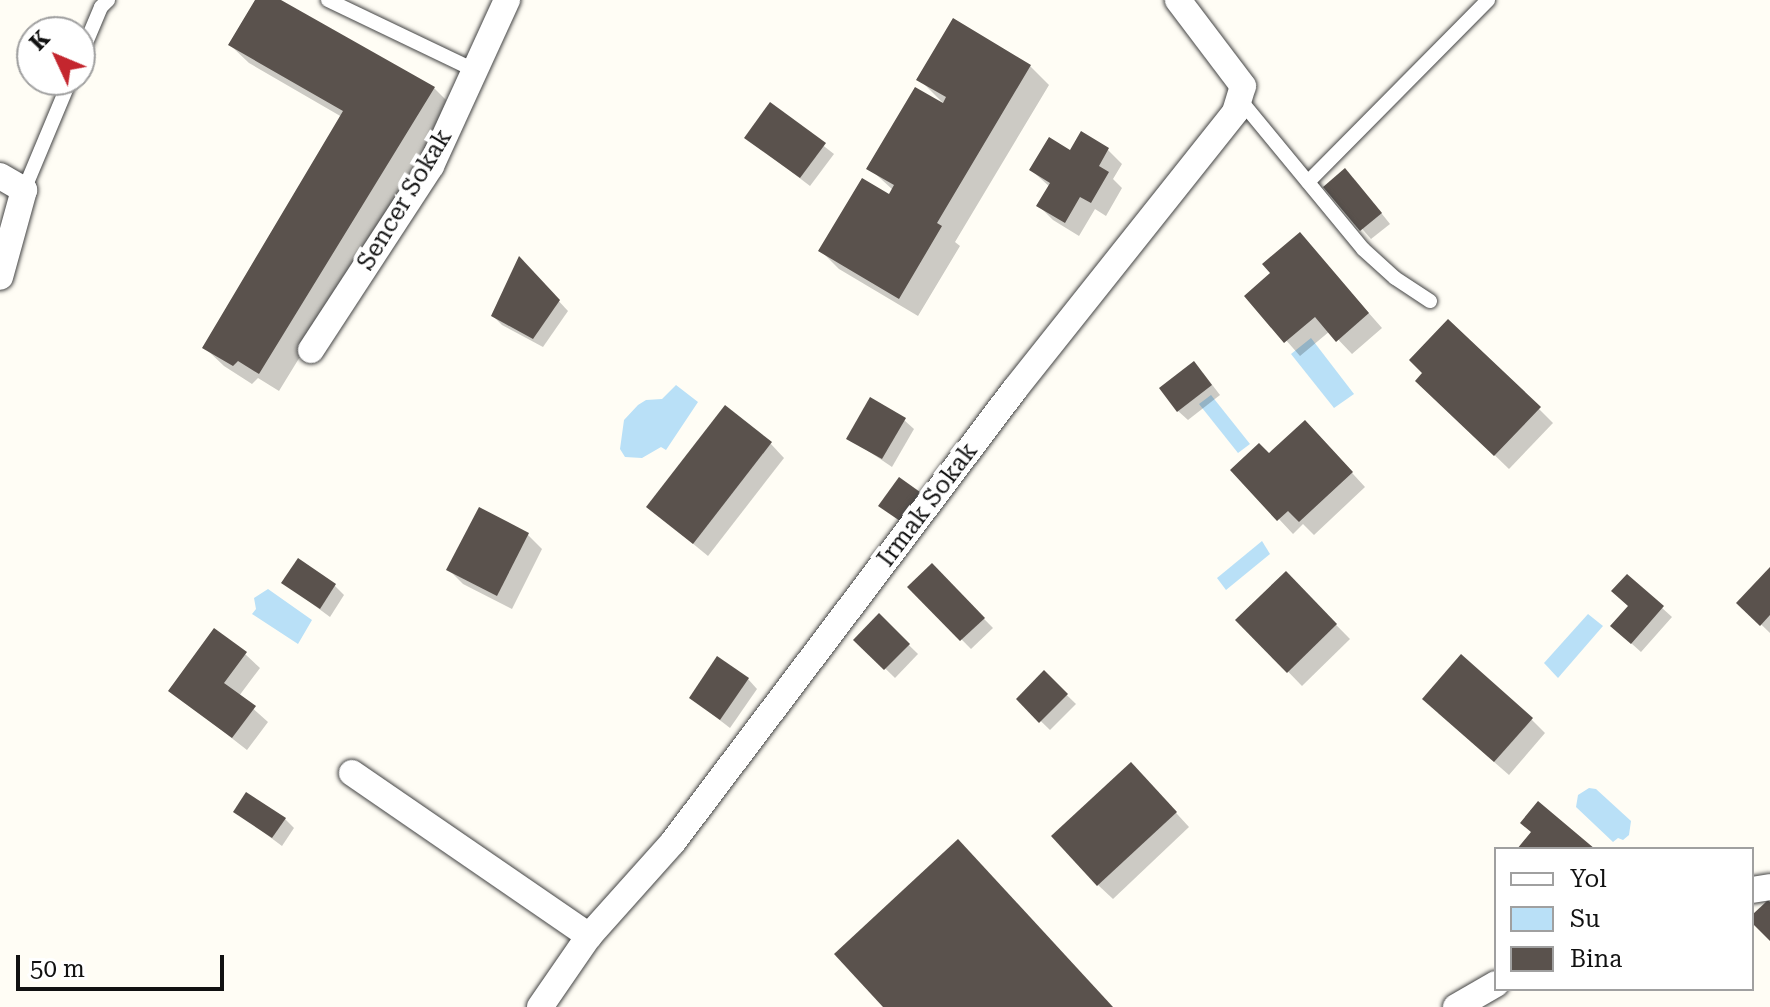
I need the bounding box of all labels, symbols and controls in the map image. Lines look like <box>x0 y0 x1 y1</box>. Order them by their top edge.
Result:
north arrow <box>16 16 96 96</box>
text: K <box>25 25 55 55</box>
street label: Sencer Sokak <box>352 124 458 276</box>
street label: Irmak Sokak <box>872 437 984 573</box>
legend <box>1494 847 1754 991</box>
text: Yol <box>1570 865 1607 893</box>
text: Su <box>1570 905 1600 933</box>
scale bar <box>20 939 228 989</box>
text: Bina <box>1570 945 1622 973</box>
text: 50 m <box>30 955 85 983</box>

